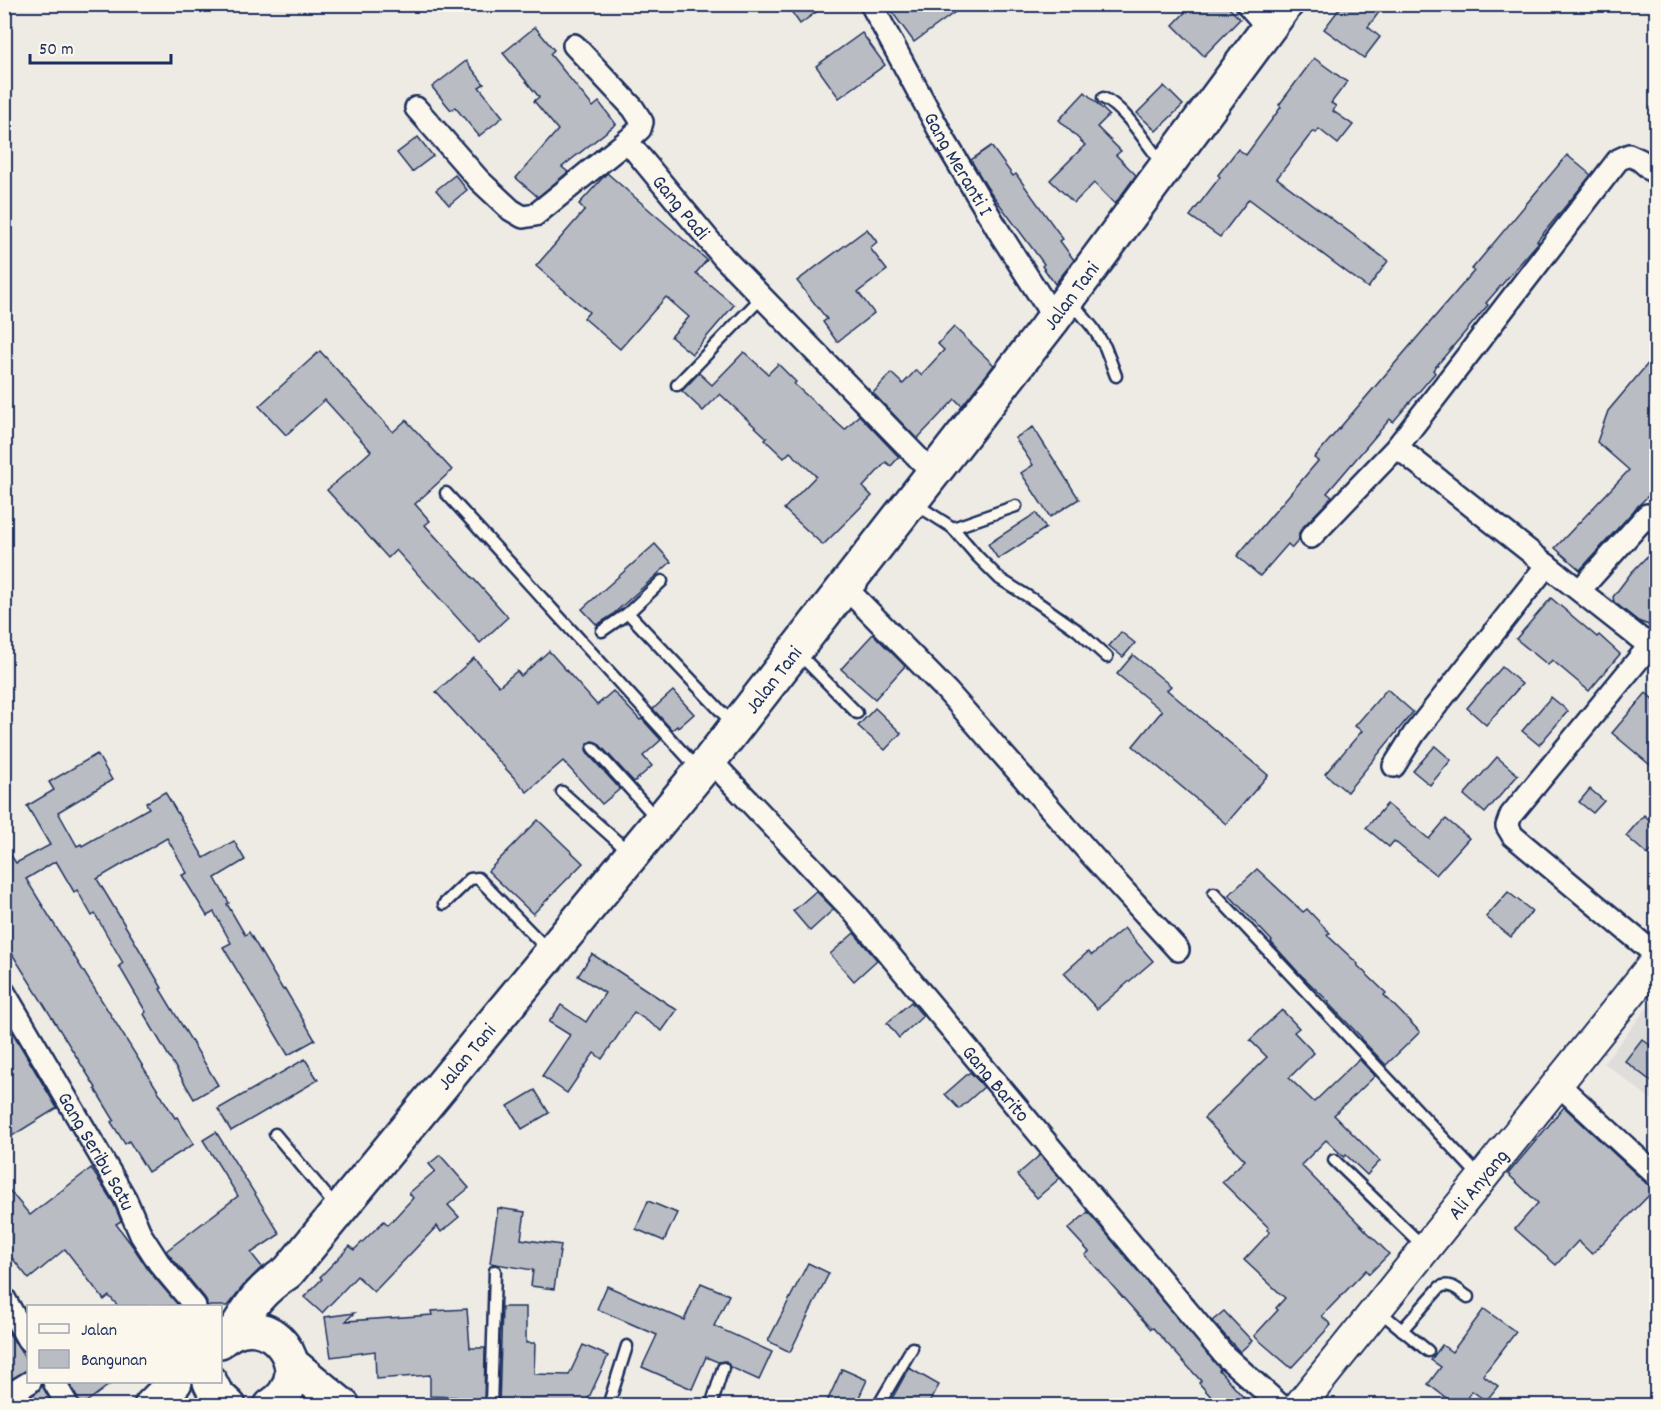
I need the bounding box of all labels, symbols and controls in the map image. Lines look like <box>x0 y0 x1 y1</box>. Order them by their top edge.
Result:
scale bar <box>30 27 171 65</box>
text: 50 m <box>39 38 74 63</box>
street label: Gang Meranti I <box>914 107 999 223</box>
street label: Gang Padi <box>643 169 715 248</box>
street label: Jalan Tani <box>1038 256 1109 338</box>
street label: Jalan Tani <box>739 641 811 721</box>
street label: Jalan Tani <box>432 1018 505 1098</box>
street label: Gang Barito <box>953 1040 1036 1130</box>
street label: Gang Seribu Satu <box>48 1087 141 1216</box>
street label: Ali Anyang <box>1442 1144 1518 1228</box>
legend <box>27 1305 222 1383</box>
text: Jalan <box>81 1319 117 1344</box>
text: Bangunan <box>81 1349 147 1374</box>

